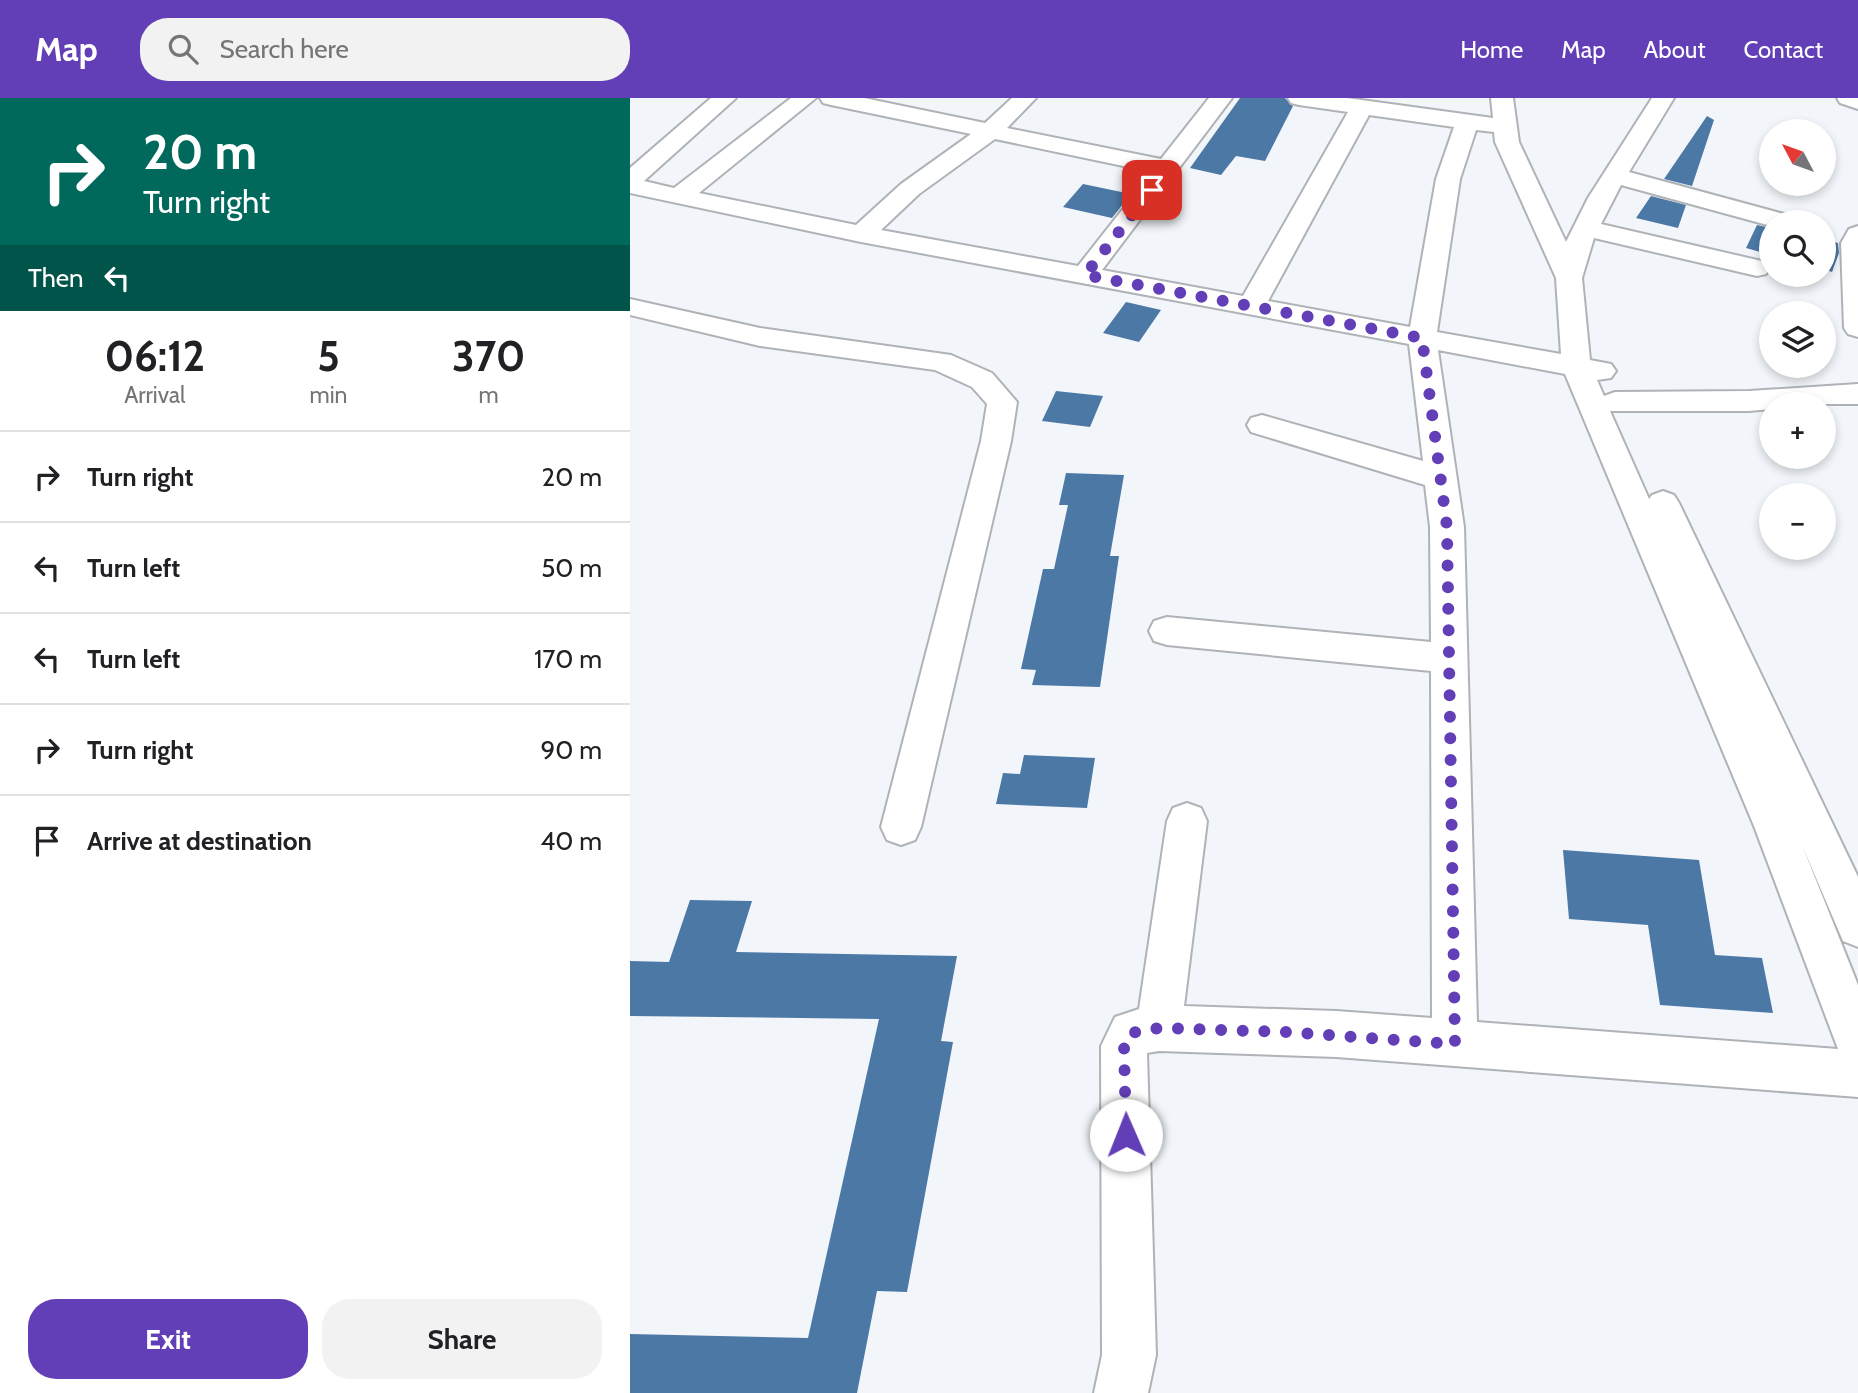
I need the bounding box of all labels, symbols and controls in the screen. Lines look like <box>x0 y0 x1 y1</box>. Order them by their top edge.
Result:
search box <box>140 18 630 81</box>
text: Map <box>35 29 98 69</box>
icon: search <box>164 30 202 68</box>
text: Search here <box>220 33 349 65</box>
text: Home <box>1460 35 1523 64</box>
text: Map <box>1561 35 1606 64</box>
text: About <box>1644 35 1706 64</box>
text: Contact <box>1744 35 1823 64</box>
north arrow <box>1759 119 1836 196</box>
map controls <box>1759 119 1836 560</box>
text: 20 m <box>143 122 257 181</box>
icon: right <box>28 126 119 217</box>
pin <box>1122 160 1182 220</box>
icon: arrive <box>1133 171 1171 209</box>
text: Turn right <box>143 182 270 221</box>
button: search <box>1759 210 1836 287</box>
icon: left <box>98 259 136 297</box>
text: Then <box>28 262 84 294</box>
button: layers <box>1759 301 1836 378</box>
text: 06:12 <box>105 330 205 382</box>
text: 5 <box>317 330 340 382</box>
text: 370 <box>452 330 525 382</box>
text: Arrival <box>124 381 185 409</box>
text: min <box>310 381 347 409</box>
text: m <box>479 381 499 409</box>
button: + <box>1759 392 1836 469</box>
icon: right <box>28 458 66 496</box>
text: Turn right <box>87 461 193 493</box>
text: 20 m <box>542 461 602 493</box>
button: − <box>1759 483 1836 560</box>
icon: left <box>28 549 66 587</box>
text: Turn left <box>87 552 180 584</box>
text: 50 m <box>541 552 602 584</box>
icon: left <box>28 640 66 678</box>
text: Turn left <box>87 643 180 675</box>
text: 170 m <box>534 643 602 675</box>
icon: right <box>28 731 66 769</box>
text: Turn right <box>87 734 193 766</box>
text: 90 m <box>540 734 602 766</box>
icon: arrive <box>28 822 66 860</box>
text: Arrive at destination <box>87 825 312 857</box>
text: 40 m <box>540 825 602 857</box>
position arrow <box>1089 1098 1163 1172</box>
button: Exit <box>28 1299 308 1379</box>
button: Share <box>322 1299 602 1379</box>

